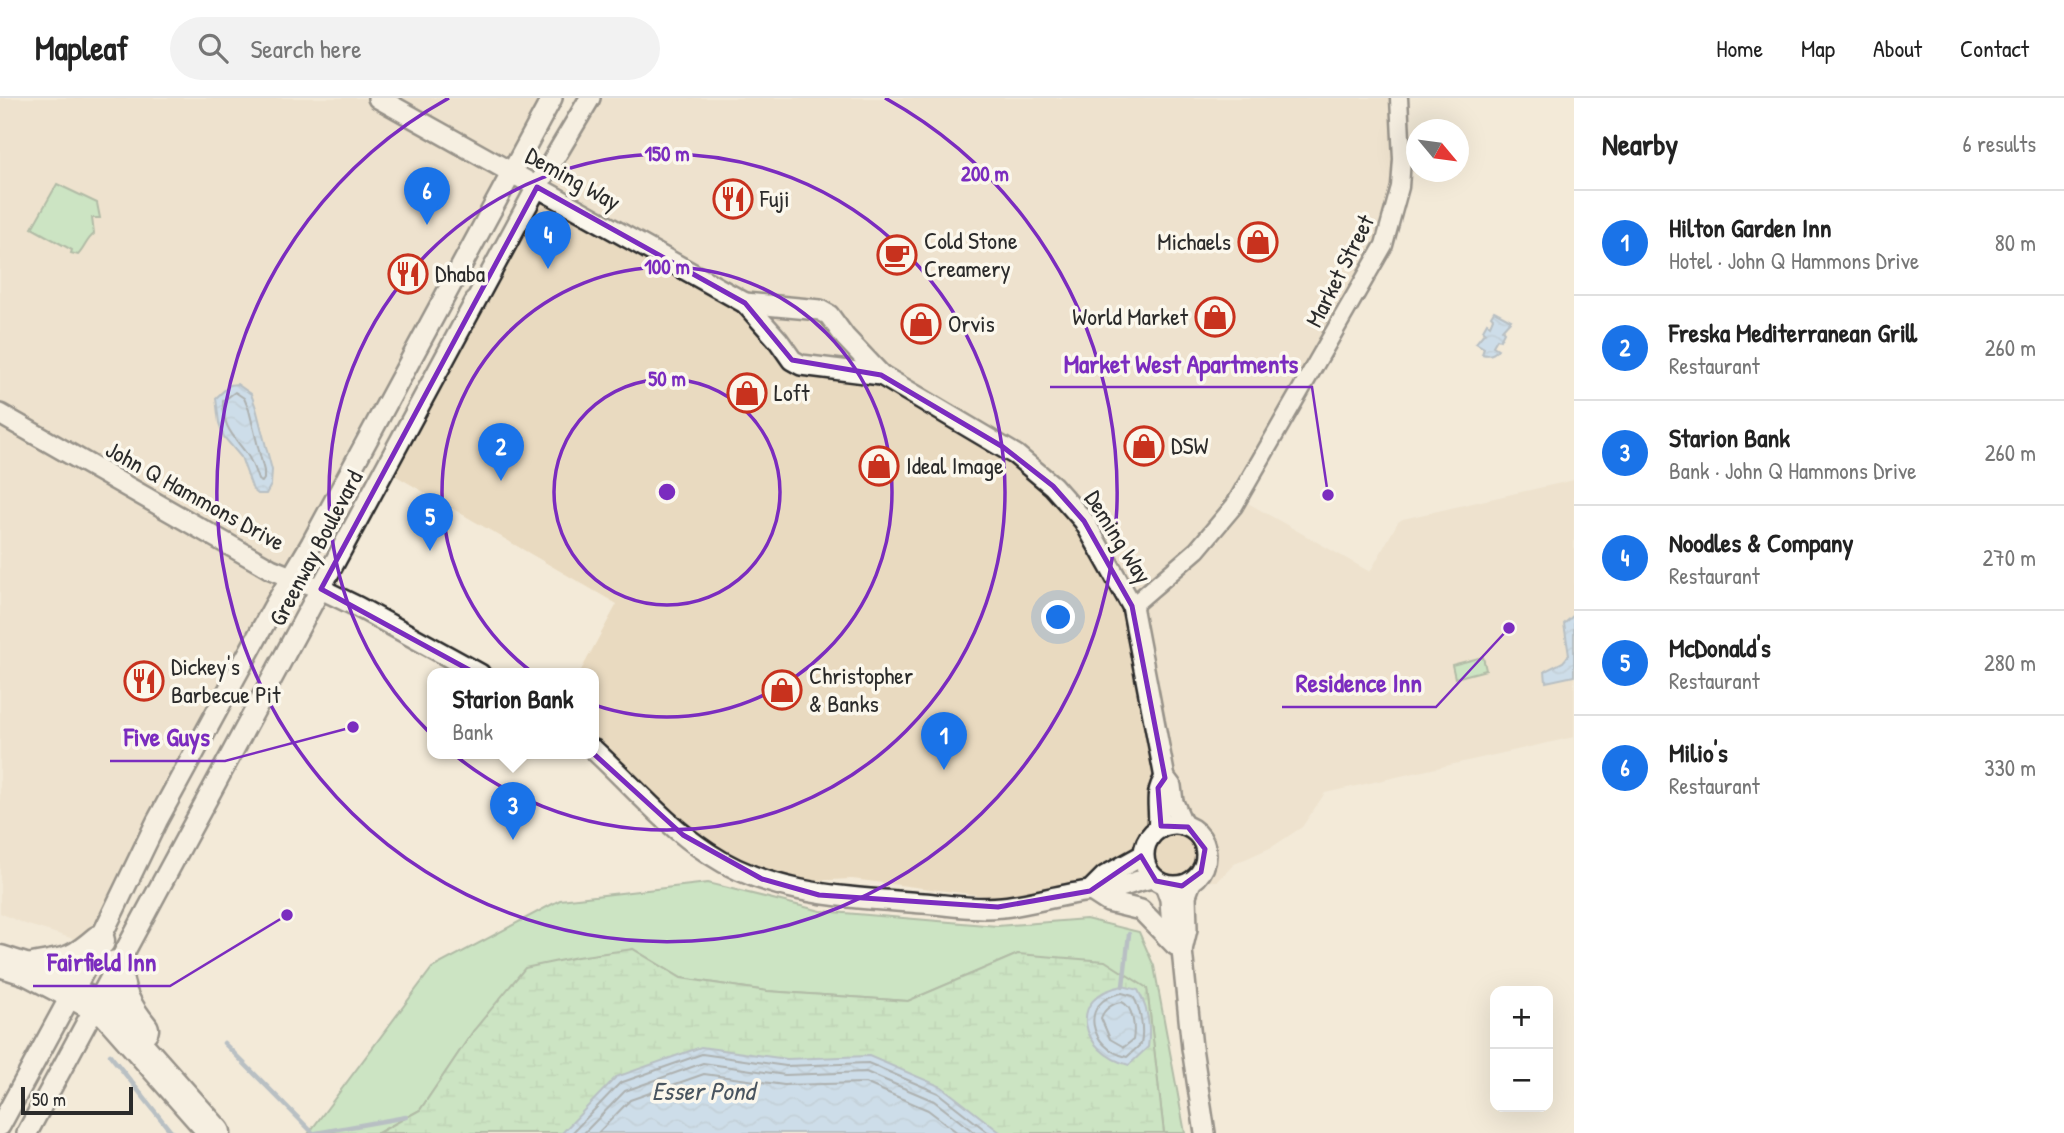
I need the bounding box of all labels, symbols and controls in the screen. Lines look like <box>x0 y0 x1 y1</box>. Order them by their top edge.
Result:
search box <box>170 17 660 80</box>
text: Mapleaf <box>35 26 128 70</box>
icon: search <box>194 29 232 67</box>
text: Search here <box>250 31 362 66</box>
text: Home <box>1716 32 1763 64</box>
text: Map <box>1801 32 1835 64</box>
text: About <box>1873 32 1922 64</box>
text: Contact <box>1960 32 2029 64</box>
north arrow <box>1406 119 1469 182</box>
text: Nearby <box>1602 124 1678 164</box>
text: 6 results <box>1963 128 2036 159</box>
street label: Deming Way <box>520 139 627 217</box>
text: 150 m <box>644 139 690 168</box>
text: 200 m <box>961 159 1009 188</box>
pin: 6 <box>404 167 450 225</box>
restaurant icon: Fuji <box>712 178 754 220</box>
place label: Fuji <box>759 182 790 214</box>
street label: Market Street <box>1297 208 1381 332</box>
text: Hilton Garden Inn <box>1669 210 1832 245</box>
pin: 4 <box>525 211 571 269</box>
shop icon: Michaels <box>1237 221 1279 263</box>
place label: Cold Stone Creamery <box>924 224 1018 284</box>
place label: Michaels <box>1157 225 1231 257</box>
text: 1 <box>1621 227 1629 258</box>
text: 80 m <box>1995 227 2036 258</box>
cafe icon: Cold Stone Creamery <box>876 234 918 276</box>
text: Hotel · John Q Hammons Drive <box>1669 245 1919 276</box>
text: 100 m <box>644 252 690 281</box>
restaurant icon: Dhaba <box>387 253 429 295</box>
place label: Dhaba <box>435 257 485 289</box>
shop icon: World Market <box>1194 296 1236 338</box>
place label: World Market <box>1072 300 1189 332</box>
shop icon: Orvis <box>900 303 942 345</box>
place label: Orvis <box>948 307 995 339</box>
text: Freska Mediterranean Grill <box>1669 315 1917 350</box>
text: 2 <box>1620 332 1630 363</box>
text: 260 m <box>1985 332 2036 363</box>
callout: Market West Apartments <box>1050 340 1312 387</box>
text: Market West Apartments <box>1064 346 1298 382</box>
text: Restaurant <box>1669 350 1760 381</box>
text: 50 m <box>648 364 686 393</box>
shop icon: Loft <box>726 372 768 414</box>
place label: Loft <box>774 376 810 408</box>
text: Starion Bank <box>1669 420 1790 455</box>
pin: 2 <box>478 423 524 481</box>
shop icon: DSW <box>1123 425 1165 467</box>
place label: DSW <box>1171 429 1208 461</box>
street label: John Q Hammons Drive <box>100 433 291 558</box>
text: 3 <box>1620 437 1630 468</box>
text: 260 m <box>1985 437 2036 468</box>
shop icon: Ideal Image <box>858 445 900 487</box>
place label: Ideal Image <box>906 449 1004 481</box>
text: Bank · John Q Hammons Drive <box>1669 455 1916 486</box>
street label: Greenway Boulevard <box>261 464 370 631</box>
centre of rings <box>655 480 679 504</box>
street label: Deming Way <box>1078 484 1160 589</box>
pin: 5 <box>407 493 453 551</box>
text: Noodles & Company <box>1669 525 1853 560</box>
text: 4 <box>1621 542 1629 573</box>
text: 270 m <box>1983 542 2036 573</box>
text: Restaurant <box>1669 560 1760 591</box>
your location <box>1041 600 1075 634</box>
text: McDonald's <box>1669 630 1771 665</box>
text: 5 <box>1620 647 1630 678</box>
text: 280 m <box>1984 647 2036 678</box>
place label: Dickey's Barbecue Pit <box>171 650 281 710</box>
place label: Christopher & Banks <box>809 659 913 719</box>
restaurant icon: Dickey's Barbecue Pit <box>123 660 165 702</box>
callout: Residence Inn <box>1282 660 1436 707</box>
text: Residence Inn <box>1296 665 1422 700</box>
text: Restaurant <box>1669 665 1760 696</box>
popup <box>427 668 599 759</box>
shop icon: Christopher & Banks <box>761 669 803 711</box>
text: Starion Bank <box>452 681 574 716</box>
pin: 1 <box>921 712 967 770</box>
callout: Five Guys <box>110 714 225 761</box>
text: Bank <box>452 716 493 747</box>
text: Five Guys <box>123 719 210 755</box>
text: Milio's <box>1669 735 1728 770</box>
text: 6 <box>1620 752 1630 783</box>
text: 330 m <box>1984 752 2036 783</box>
text: Restaurant <box>1669 770 1760 801</box>
pin: 3 <box>490 782 536 840</box>
callout: Fairfield Inn <box>33 939 170 986</box>
text: Fairfield Inn <box>46 944 157 979</box>
map controls <box>1490 986 1553 1112</box>
button: + <box>1490 986 1553 1049</box>
button: − <box>1490 1049 1553 1112</box>
water label: Esser Pond <box>652 1073 758 1108</box>
scale bar <box>21 1084 133 1116</box>
text: 50 m <box>32 1086 66 1112</box>

